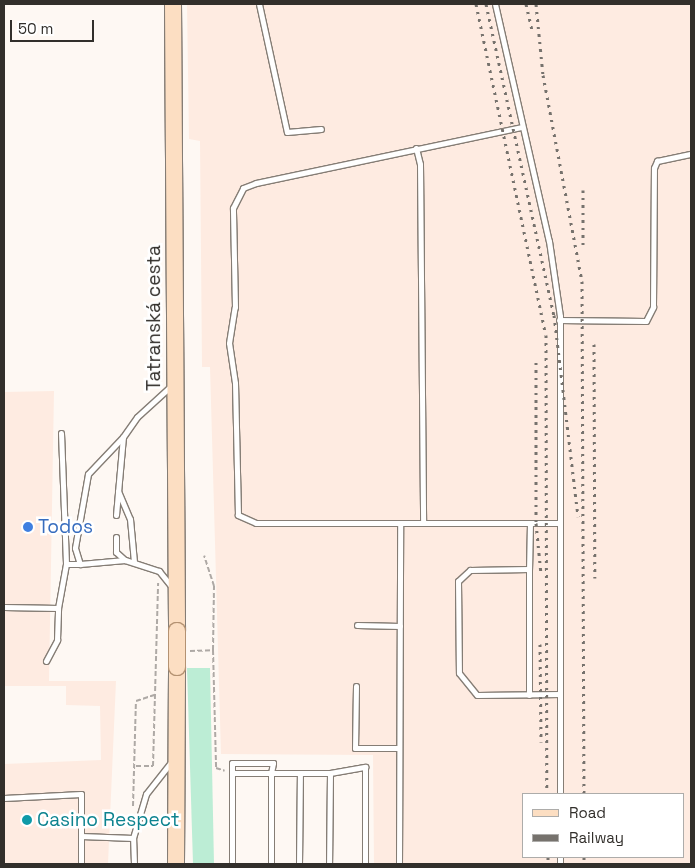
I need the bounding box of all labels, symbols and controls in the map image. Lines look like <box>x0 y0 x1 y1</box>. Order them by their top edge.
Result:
scale bar <box>12 10 96 42</box>
text: 50 m <box>18 19 53 38</box>
street label: Tatranská cesta <box>143 245 165 391</box>
place label: Todos <box>38 516 93 538</box>
marker: Todos <box>22 521 34 533</box>
legend <box>522 793 685 858</box>
text: Road <box>569 803 606 822</box>
place label: Casino Respect <box>37 809 179 831</box>
marker: Casino Respect <box>21 814 33 826</box>
text: Railway <box>569 828 624 847</box>

